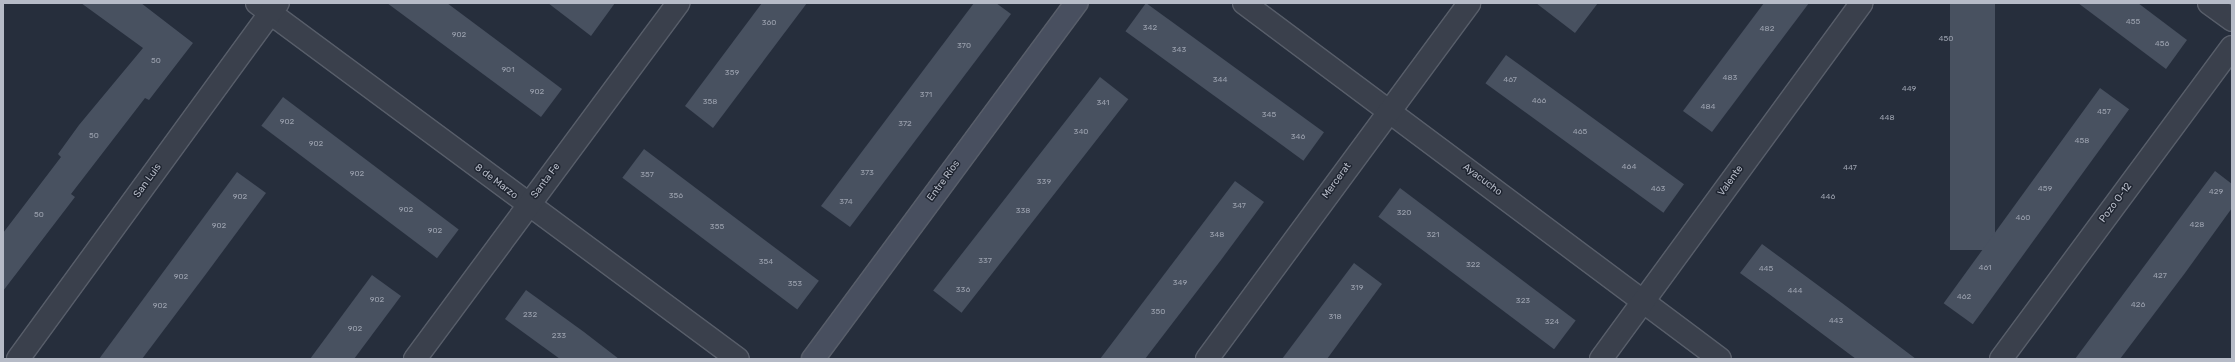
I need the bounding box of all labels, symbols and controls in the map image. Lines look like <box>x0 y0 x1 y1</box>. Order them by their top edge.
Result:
house number: 455 <box>2126 17 2140 27</box>
house number: 360 <box>762 18 776 28</box>
house number: 342 <box>1143 23 1157 33</box>
house number: 482 <box>1760 24 1774 34</box>
house number: 902 <box>452 30 466 40</box>
house number: 450 <box>1939 34 1953 44</box>
house number: 456 <box>2155 39 2169 49</box>
house number: 370 <box>957 41 971 51</box>
house number: 343 <box>1172 45 1186 55</box>
house number: 50 <box>151 56 161 66</box>
house number: 901 <box>501 65 515 75</box>
house number: 359 <box>725 68 739 78</box>
house number: 483 <box>1723 73 1737 83</box>
house number: 344 <box>1213 75 1227 85</box>
house number: 467 <box>1503 75 1517 85</box>
house number: 449 <box>1902 84 1916 94</box>
house number: 902 <box>530 87 544 97</box>
house number: 371 <box>920 90 932 100</box>
house number: 466 <box>1532 96 1546 106</box>
house number: 358 <box>703 97 717 107</box>
house number: 341 <box>1096 98 1110 108</box>
house number: 484 <box>1700 102 1716 112</box>
house number: 457 <box>2097 107 2111 117</box>
house number: 345 <box>1262 110 1276 120</box>
house number: 448 <box>1879 113 1895 123</box>
house number: 902 <box>280 117 294 127</box>
house number: 372 <box>898 119 912 129</box>
house number: 340 <box>1074 127 1088 137</box>
house number: 465 <box>1573 127 1587 137</box>
house number: 50 <box>89 131 99 141</box>
house number: 346 <box>1291 132 1305 142</box>
house number: 458 <box>2075 136 2089 146</box>
house number: 902 <box>309 139 323 149</box>
street label: Entre Ríos <box>925 158 963 204</box>
street label: Santa Fe <box>529 161 563 201</box>
street label: Mercerat <box>1320 161 1354 201</box>
street label: Ayacucho <box>1460 161 1504 199</box>
street label: San Luis <box>132 162 164 200</box>
street label: 8 de Marzo <box>472 162 520 202</box>
house number: 464 <box>1622 162 1636 172</box>
street label: Valente <box>1716 163 1746 199</box>
house number: 447 <box>1843 163 1857 173</box>
house number: 373 <box>860 168 874 178</box>
house number: 902 <box>350 169 364 179</box>
house number: 357 <box>640 170 654 180</box>
house number: 339 <box>1037 177 1051 187</box>
street label: Pozo O-12 <box>2097 181 2135 225</box>
house number: 463 <box>1651 184 1665 194</box>
house number: 459 <box>2038 184 2052 194</box>
house number: 429 <box>2209 187 2223 197</box>
house number: 356 <box>669 191 683 201</box>
house number: 902 <box>233 192 247 202</box>
house number: 446 <box>1821 192 1835 202</box>
house number: 374 <box>839 197 853 207</box>
house number: 347 <box>1232 201 1246 211</box>
house number: 902 <box>399 205 413 215</box>
house number: 338 <box>1016 206 1030 216</box>
house number: 320 <box>1397 208 1411 218</box>
house number: 50 <box>34 210 44 220</box>
house number: 460 <box>2016 213 2030 223</box>
house number: 428 <box>2190 220 2204 230</box>
house number: 902 <box>212 221 226 231</box>
house number: 355 <box>710 222 724 232</box>
house number: 902 <box>428 226 442 236</box>
house number: 348 <box>1210 230 1224 240</box>
house number: 321 <box>1427 230 1439 240</box>
house number: 337 <box>978 256 992 266</box>
house number: 354 <box>759 257 773 267</box>
house number: 322 <box>1466 260 1480 270</box>
house number: 461 <box>1978 263 1992 273</box>
house number: 445 <box>1759 264 1773 274</box>
house number: 427 <box>2153 271 2167 281</box>
house number: 902 <box>174 272 188 282</box>
house number: 349 <box>1173 278 1187 288</box>
house number: 353 <box>788 279 802 289</box>
house number: 319 <box>1351 283 1363 293</box>
house number: 336 <box>956 285 970 295</box>
house number: 444 <box>1788 286 1802 296</box>
house number: 462 <box>1957 292 1971 302</box>
house number: 902 <box>370 295 384 305</box>
house number: 323 <box>1516 296 1530 306</box>
house number: 426 <box>2131 300 2145 310</box>
house number: 902 <box>153 301 167 311</box>
house number: 350 <box>1151 307 1165 317</box>
house number: 232 <box>523 310 537 320</box>
house number: 318 <box>1328 312 1342 322</box>
house number: 443 <box>1829 316 1843 326</box>
house number: 324 <box>1545 317 1559 327</box>
house number: 902 <box>348 324 362 334</box>
house number: 233 <box>552 331 566 341</box>

